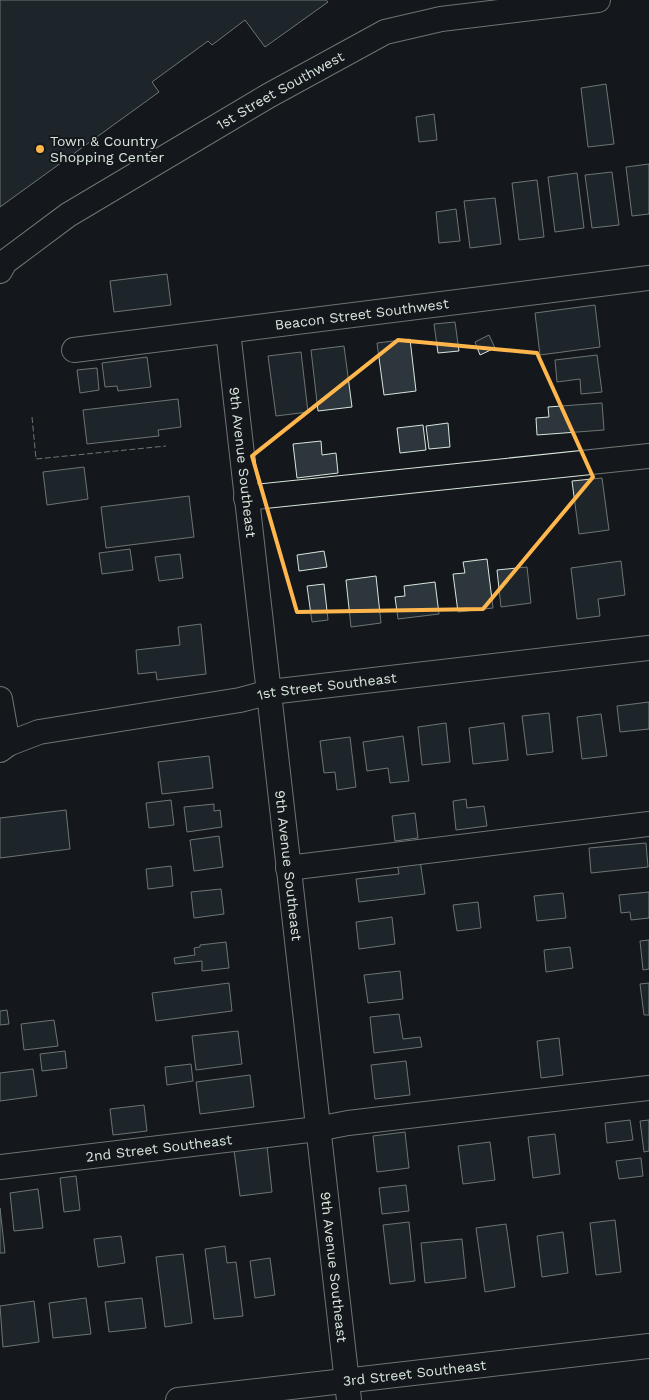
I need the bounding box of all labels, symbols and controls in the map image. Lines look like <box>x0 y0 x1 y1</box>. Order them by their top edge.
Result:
street label: 1st Street Southwest <box>214 48 347 133</box>
place label: Town & Country Shopping Center <box>50 133 164 165</box>
marker: Town & Country Shopping Center <box>34 143 46 155</box>
street label: Beacon Street Southwest <box>274 295 450 333</box>
street label: 9th Avenue Southeast <box>226 386 259 538</box>
street label: 1st Street Southeast <box>255 669 398 703</box>
street label: 9th Avenue Southeast <box>272 789 305 942</box>
street label: 2nd Street Southeast <box>85 1131 233 1165</box>
street label: 9th Avenue Southeast <box>317 1191 350 1343</box>
street label: 3rd Street Southeast <box>342 1357 487 1389</box>

